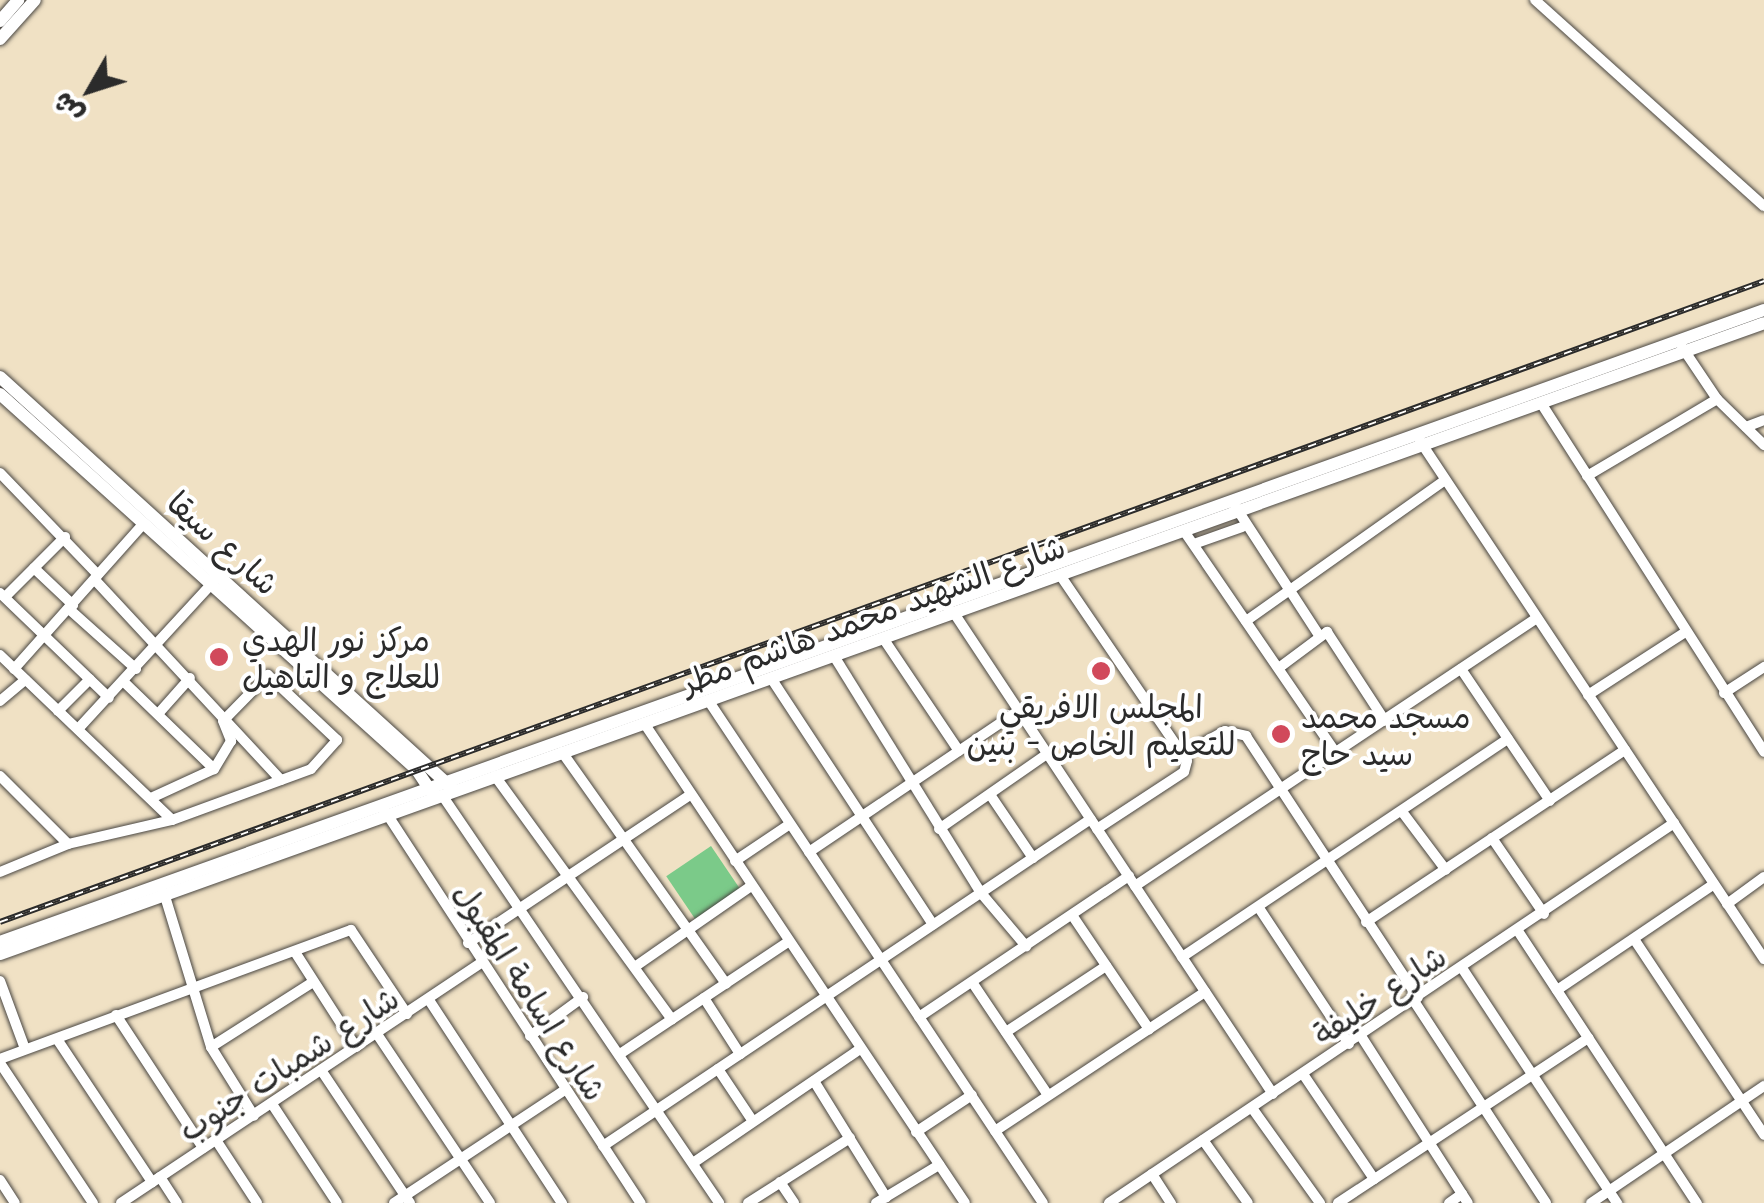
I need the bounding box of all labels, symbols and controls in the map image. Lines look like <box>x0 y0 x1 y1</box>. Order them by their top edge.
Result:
north arrow <box>40 40 140 140</box>
text: ش <box>43 86 90 132</box>
street label: شارع سيقا <box>160 482 288 602</box>
street label: شارع الشهيد محمد هاشم مطر <box>676 526 1070 700</box>
place label: مركز نور الهدي للعلاج و التاهيل <box>242 620 440 695</box>
marker: مركز نور الهدي للعلاج و التاهيل <box>206 644 232 670</box>
marker: المجلس الافريقي للتعليم الخاص - بنين <box>1090 660 1112 682</box>
place label: المجلس الافريقي للتعليم الخاص - بنين <box>966 687 1236 762</box>
place label: مسجد محمد سيد حاج <box>1301 697 1471 772</box>
marker: مسجد محمد سيد حاج <box>1270 723 1292 745</box>
street label: شارع اسامة المقبول <box>446 875 616 1107</box>
street label: شارع خليفة <box>1305 936 1453 1052</box>
street label: شارع شمبات جنوب <box>171 977 405 1149</box>

